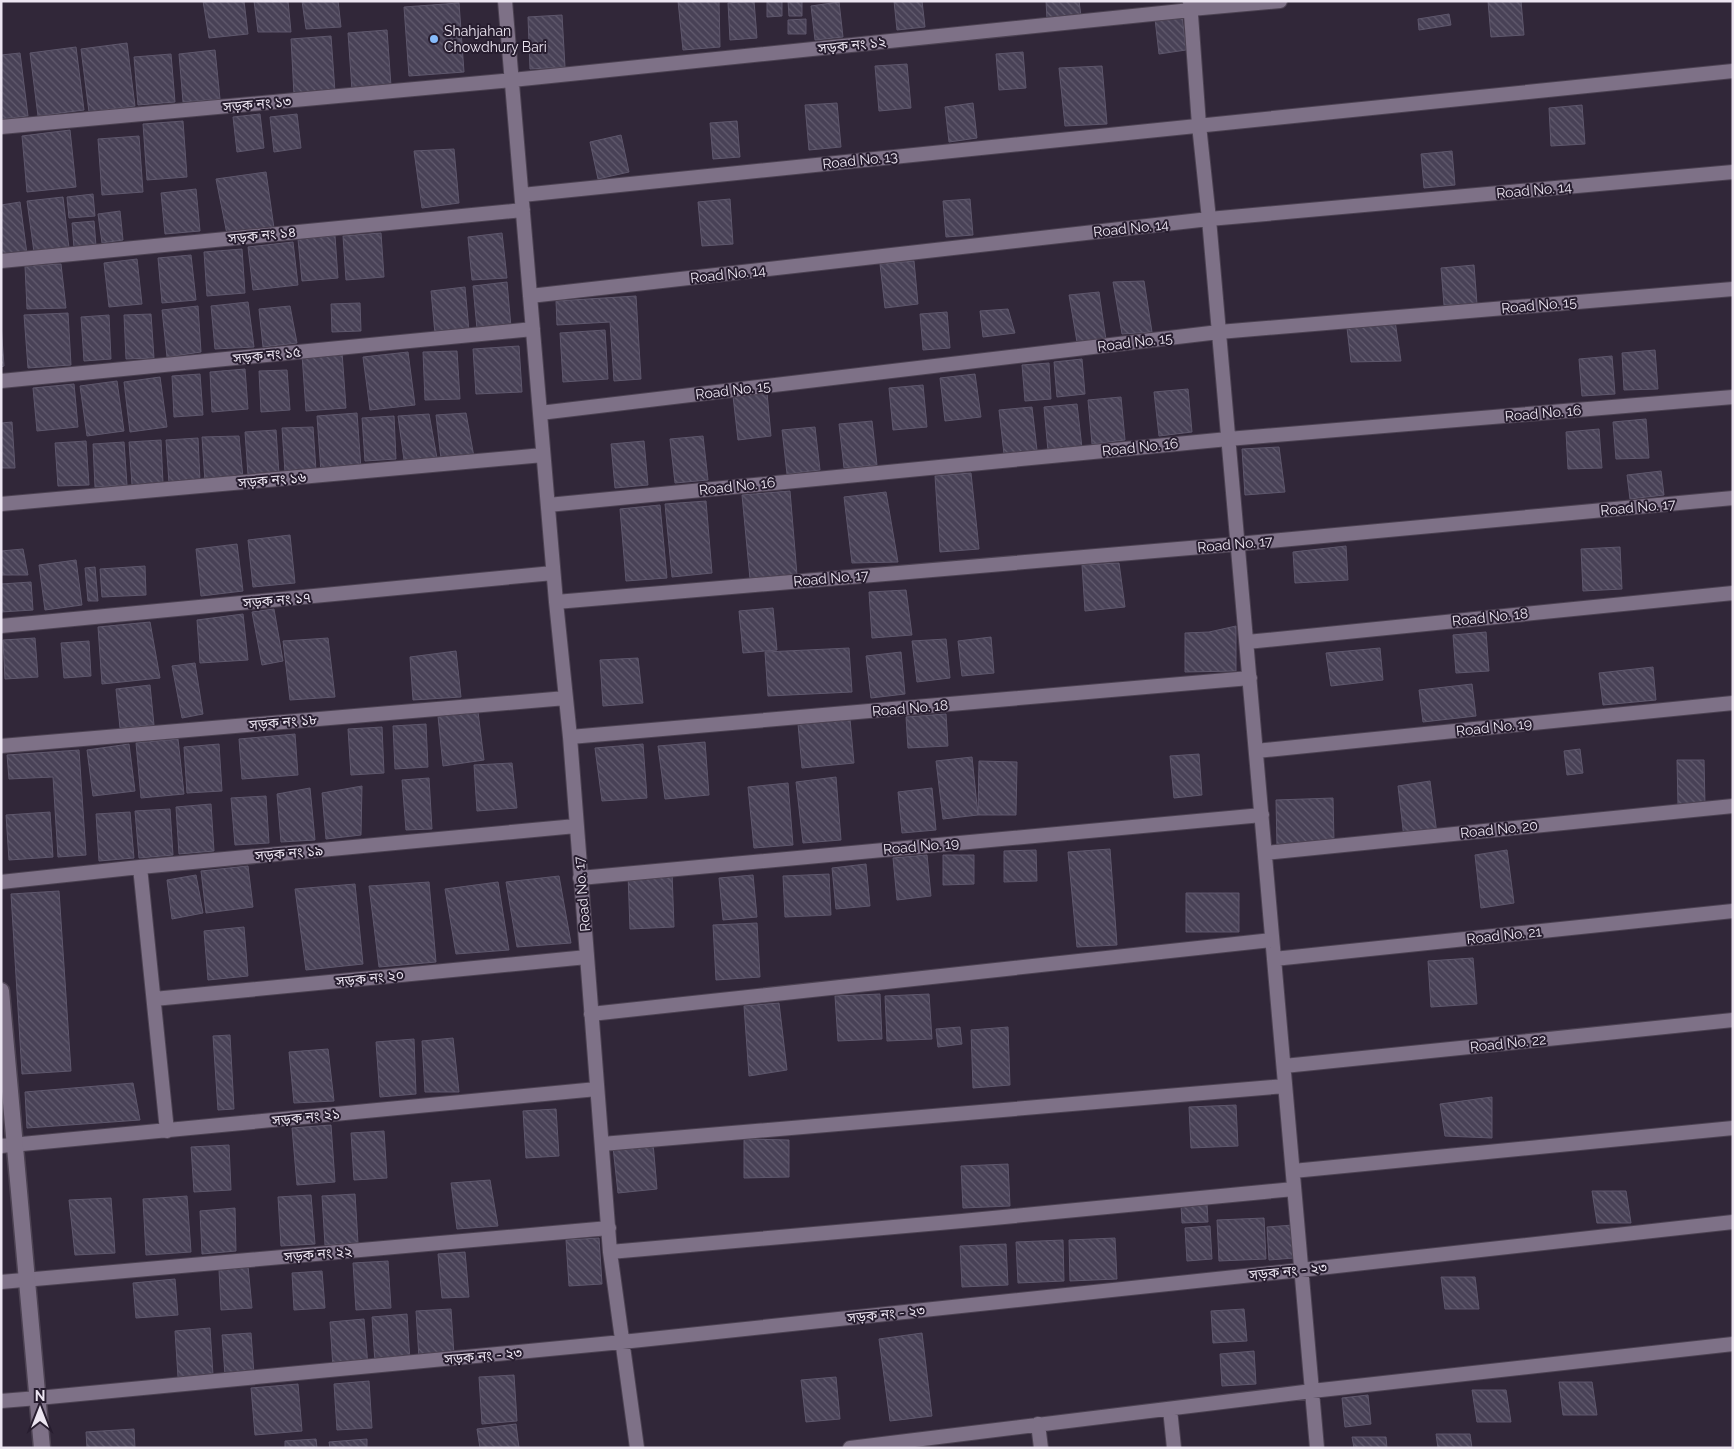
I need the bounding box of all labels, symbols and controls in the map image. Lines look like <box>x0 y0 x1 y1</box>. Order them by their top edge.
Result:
place label: Shahjahan Chowdhury Bari <box>444 23 547 55</box>
marker: Shahjahan Chowdhury Bari <box>428 33 440 45</box>
street label: সড়ক নং ১২ <box>816 33 887 57</box>
street label: সড়ক নং ১৩ <box>221 93 292 115</box>
street label: Road No. 13 <box>822 148 898 172</box>
street label: Road No. 14 <box>1496 179 1573 201</box>
street label: Road No. 14 <box>1092 216 1170 240</box>
street label: সড়ক নং ১৪ <box>226 223 297 247</box>
street label: Road No. 14 <box>689 262 767 286</box>
street label: Road No. 15 <box>1501 294 1578 316</box>
street label: Road No. 15 <box>1096 329 1174 355</box>
street label: সড়ক নং ১৫ <box>231 343 302 367</box>
street label: Road No. 15 <box>694 377 772 403</box>
street label: Road No. 16 <box>1504 402 1582 424</box>
street label: Road No. 16 <box>1101 435 1179 459</box>
street label: সড়ক নং ১৬ <box>236 469 307 491</box>
street label: Road No. 16 <box>698 474 776 498</box>
street label: Road No. 17 <box>1600 496 1677 518</box>
street label: Road No. 17 <box>1197 533 1274 555</box>
street label: Road No. 17 <box>793 567 870 589</box>
street label: সড়ক নং ১৭ <box>241 589 312 611</box>
street label: Road No. 18 <box>1451 605 1529 629</box>
street label: Road No. 18 <box>871 697 949 719</box>
street label: সড়ক নং ১৮ <box>247 711 318 733</box>
street label: Road No. 19 <box>1455 715 1533 739</box>
street label: Road No. 20 <box>1459 817 1539 841</box>
street label: Road No. 19 <box>882 835 960 857</box>
street label: সড়ক নং ১৯ <box>253 842 324 864</box>
street label: Road No. 17 <box>571 855 593 932</box>
street label: Road No. 21 <box>1466 923 1542 947</box>
street label: সড়ক নং ২০ <box>334 966 405 990</box>
street label: Road No. 22 <box>1469 1031 1547 1055</box>
street label: সড়ক নং ২১ <box>270 1105 341 1129</box>
street label: সড়ক নং ২২ <box>282 1243 353 1265</box>
street label: সড়ক নং - ২৩ <box>1248 1259 1327 1283</box>
street label: সড়ক নং - ২৩ <box>846 1302 925 1326</box>
street label: সড়ক নং - ২৩ <box>443 1345 522 1367</box>
north arrow <box>15 1384 65 1434</box>
text: N <box>35 1388 45 1404</box>

